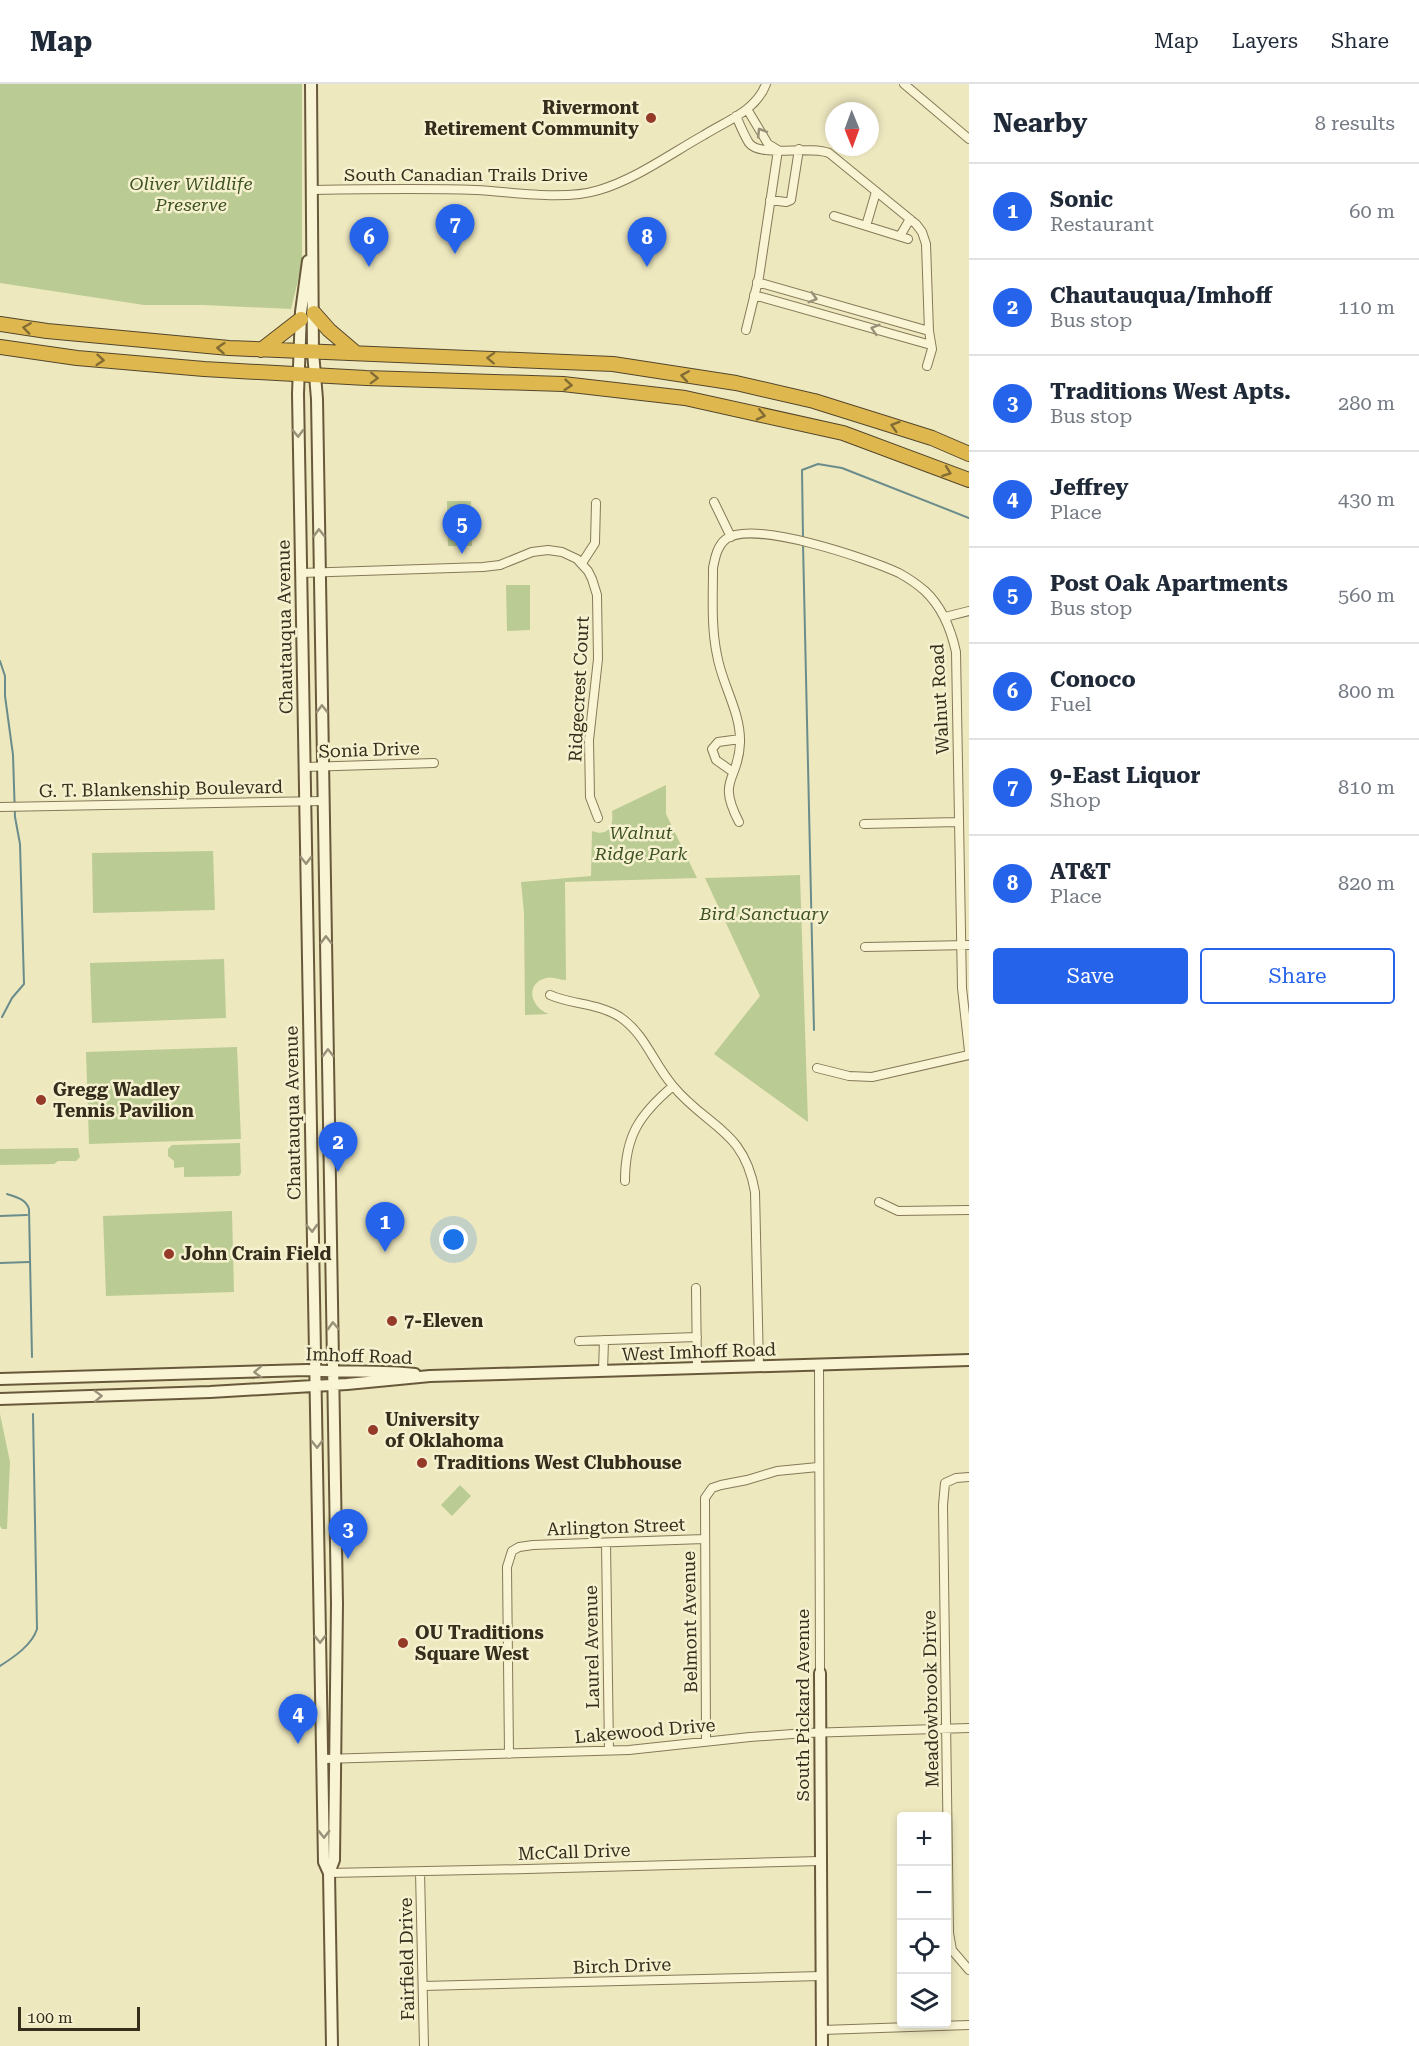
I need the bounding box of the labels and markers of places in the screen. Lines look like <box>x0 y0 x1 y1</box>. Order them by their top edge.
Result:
place label: Rivermont Retirement Community <box>424 97 639 139</box>
marker: Rivermont Retirement Community <box>644 111 658 125</box>
pin: 7 <box>436 204 474 254</box>
pin: 6 <box>350 218 388 267</box>
pin: 8 <box>628 218 666 267</box>
pin: 5 <box>442 504 482 554</box>
place label: Gregg Wadley Tennis Pavilion <box>53 1079 194 1121</box>
marker: Gregg Wadley Tennis Pavilion <box>34 1093 48 1107</box>
pin: 2 <box>318 1122 358 1172</box>
pin: 1 <box>366 1202 404 1252</box>
place label: John Crain Field <box>181 1243 331 1264</box>
marker: John Crain Field <box>162 1247 176 1261</box>
place label: 7-Eleven <box>404 1310 483 1331</box>
marker: 7-Eleven <box>385 1314 399 1328</box>
place label: University of Oklahoma <box>385 1409 504 1451</box>
marker: University of Oklahoma <box>366 1423 380 1437</box>
place label: Traditions West Clubhouse <box>434 1452 682 1473</box>
marker: Traditions West Clubhouse <box>415 1456 429 1470</box>
pin: 3 <box>328 1510 368 1559</box>
place label: OU Traditions Square West <box>415 1622 544 1664</box>
marker: OU Traditions Square West <box>396 1636 410 1650</box>
pin: 4 <box>278 1694 318 1744</box>

